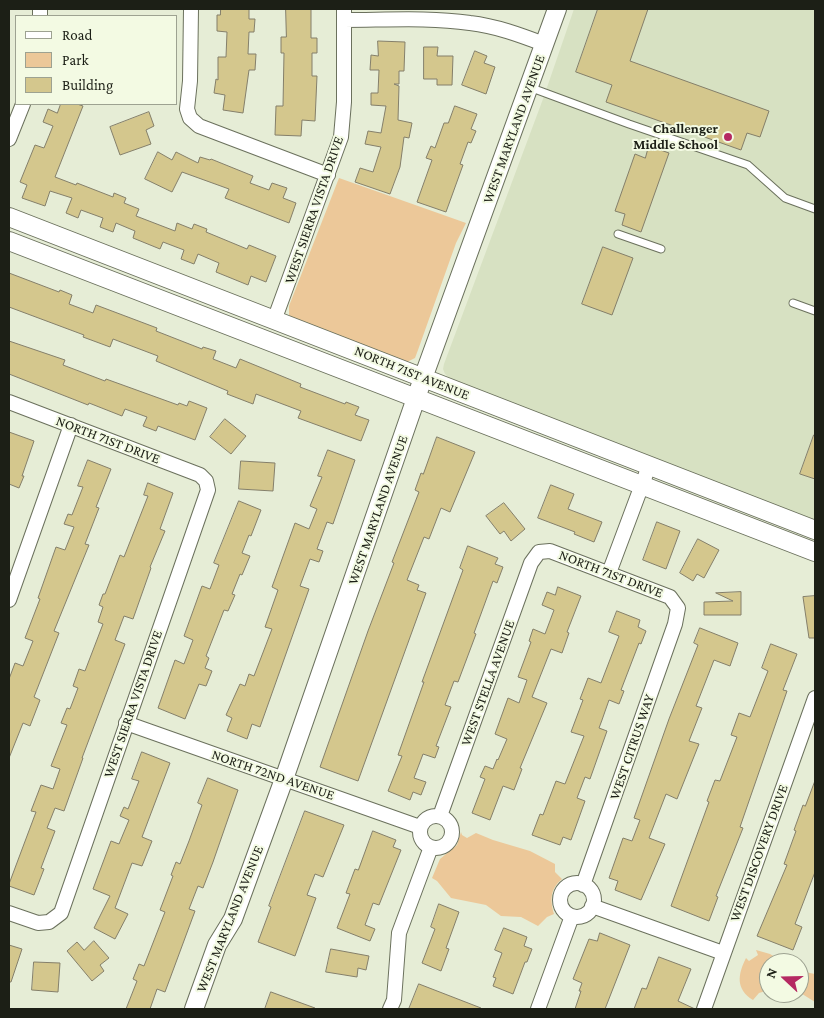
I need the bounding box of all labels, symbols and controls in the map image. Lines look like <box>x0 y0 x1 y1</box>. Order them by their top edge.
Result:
legend <box>15 15 178 105</box>
text: Road <box>62 27 92 43</box>
text: Park <box>62 52 89 68</box>
street label: WEST MARYLAND AVENUE <box>479 52 549 206</box>
text: Building <box>62 77 113 93</box>
place label: Challenger Middle School <box>633 121 718 154</box>
marker: Challenger Middle School <box>722 131 734 143</box>
street label: WEST SIERRA VISTA DRIVE <box>281 134 347 286</box>
street label: NORTH 71ST AVENUE <box>352 342 472 404</box>
street label: NORTH 71ST DRIVE <box>54 412 162 468</box>
street label: WEST MARYLAND AVENUE <box>345 433 411 587</box>
street label: NORTH 71ST DRIVE <box>557 546 665 602</box>
street label: WEST STELLA AVENUE <box>457 618 519 748</box>
street label: WEST SIERRA VISTA DRIVE <box>100 628 166 780</box>
street label: WEST CITRUS WAY <box>606 692 658 802</box>
street label: NORTH 72ND AVENUE <box>209 746 337 804</box>
street label: WEST DISCOVERY DRIVE <box>726 782 792 924</box>
street label: WEST MARYLAND AVENUE <box>193 843 267 995</box>
north arrow <box>759 953 809 1003</box>
text: N <box>762 966 780 980</box>

